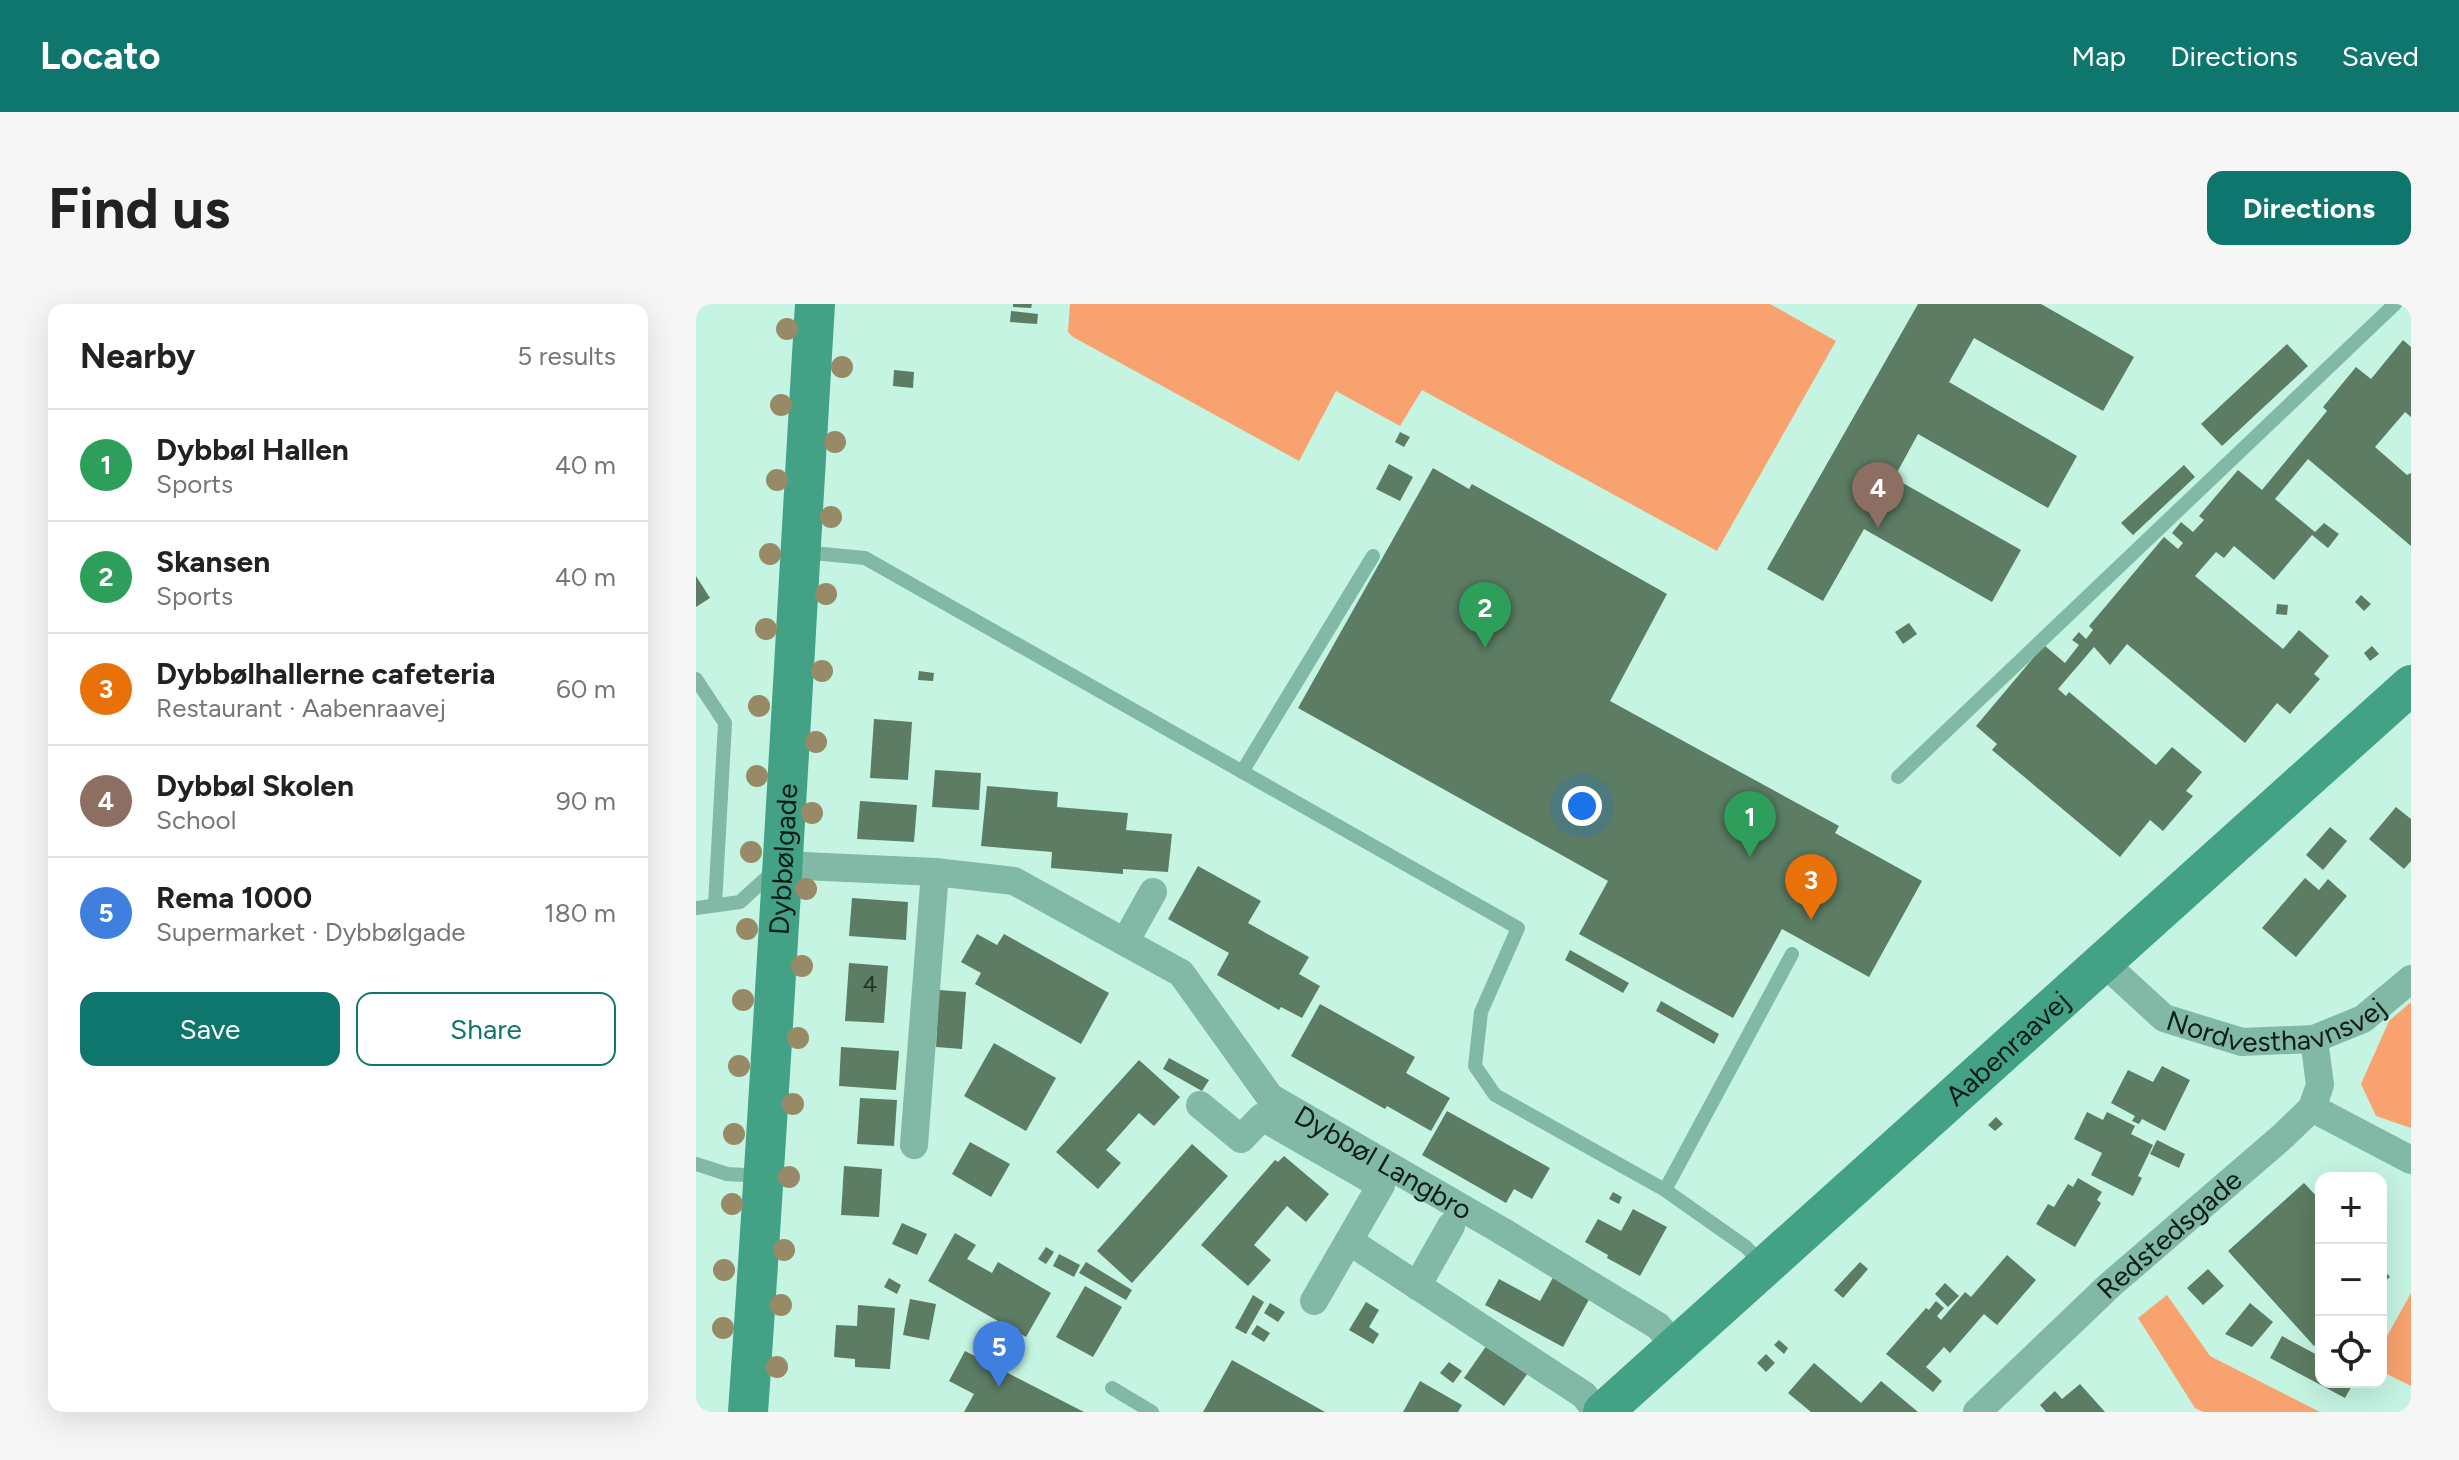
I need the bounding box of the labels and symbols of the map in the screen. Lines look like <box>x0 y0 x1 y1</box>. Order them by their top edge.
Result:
pin: 4 <box>1852 462 1904 528</box>
pin: 2 <box>1459 582 1511 648</box>
street label: Dybbølgade <box>762 782 804 936</box>
your location <box>1562 786 1602 826</box>
pin: 1 <box>1724 791 1776 857</box>
pin: 3 <box>1785 854 1837 920</box>
house number: 4 <box>863 969 878 998</box>
street label: Aabenraavej <box>1938 984 2077 1113</box>
street label: Nordvesthavnsvej <box>2163 990 2392 1059</box>
street label: Dybbøl Langbro <box>1289 1098 1478 1227</box>
street label: Redstedsgade <box>2090 1162 2248 1306</box>
pin: 5 <box>973 1321 1025 1387</box>

